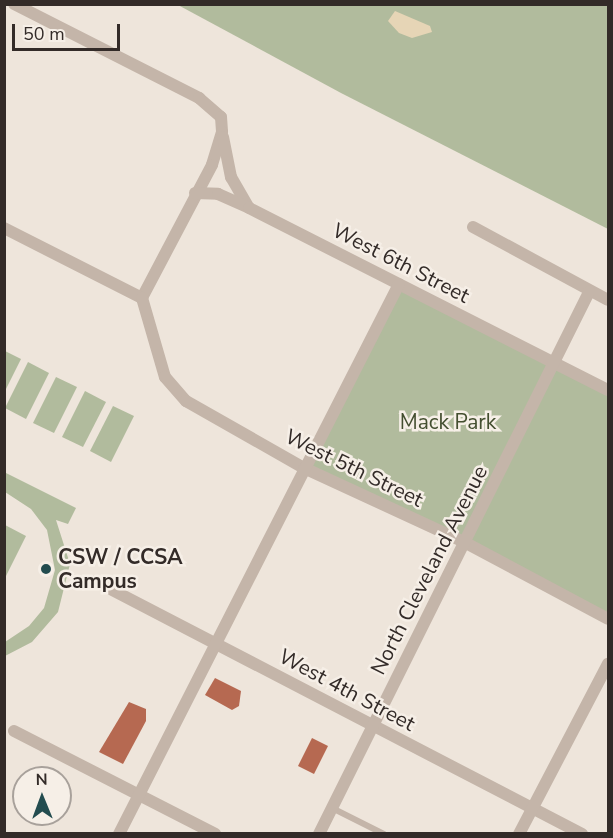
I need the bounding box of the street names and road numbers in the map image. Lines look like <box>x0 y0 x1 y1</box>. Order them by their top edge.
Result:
street label: West 6th Street <box>328 218 474 308</box>
street label: West 5th Street <box>281 424 427 512</box>
street label: North Cleveland Avenue <box>365 461 493 679</box>
street label: West 4th Street <box>275 644 419 736</box>

